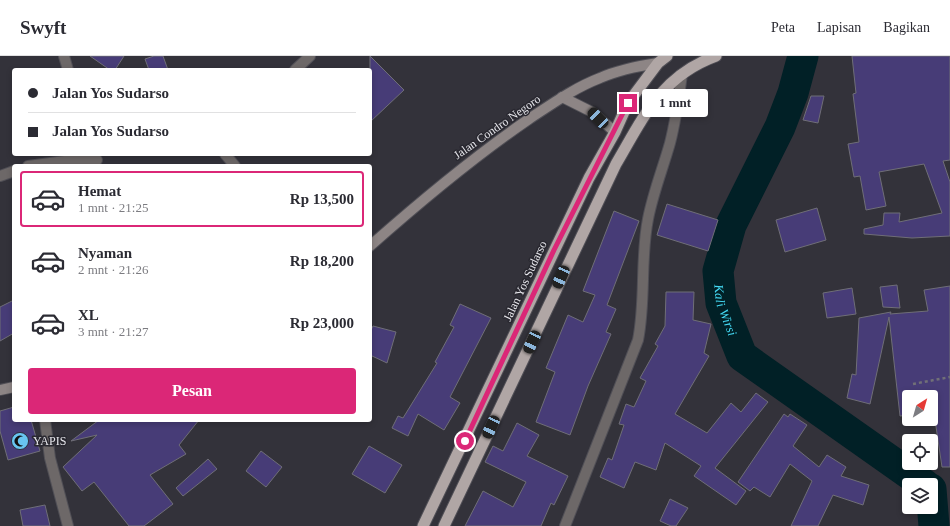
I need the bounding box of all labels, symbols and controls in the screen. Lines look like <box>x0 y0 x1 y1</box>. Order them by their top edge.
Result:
text: Swyft <box>20 17 66 38</box>
text: Peta <box>771 20 795 35</box>
text: Lapisan <box>817 20 861 35</box>
text: Bagikan <box>883 20 930 35</box>
text: Jalan Yos Sudarso <box>52 85 169 101</box>
callout: 1 mnt <box>642 89 708 117</box>
street label: Jalan Condro Negoro <box>451 92 543 162</box>
route end <box>619 94 637 112</box>
text: 1 mnt <box>659 95 691 110</box>
car <box>585 105 611 131</box>
text: Jalan Yos Sudarso <box>52 123 169 139</box>
icon: car <box>30 181 66 217</box>
text: Hemat <box>78 183 121 199</box>
text: Rp 13,500 <box>290 191 354 207</box>
text: 1 mnt · 21:25 <box>78 200 148 215</box>
street label: Jalan Yos Sudarso <box>500 239 550 323</box>
icon: car <box>30 243 66 279</box>
text: Nyaman <box>78 245 132 261</box>
text: Rp 18,200 <box>290 253 354 269</box>
text: 2 mnt · 21:26 <box>78 262 148 277</box>
car <box>551 264 571 290</box>
water label: Kali Wirsi <box>712 283 741 338</box>
icon: car <box>30 305 66 341</box>
text: XL <box>78 307 99 323</box>
text: Rp 23,000 <box>290 315 354 331</box>
text: 3 mnt · 21:27 <box>78 324 148 339</box>
car <box>521 329 543 355</box>
button: Pesan <box>28 368 356 414</box>
north arrow <box>902 390 938 426</box>
map controls <box>902 390 938 514</box>
car <box>480 414 502 440</box>
mosque icon: YAPIS <box>10 431 30 451</box>
route start <box>456 432 474 450</box>
place label: YAPIS <box>33 434 66 448</box>
button: locate <box>902 434 938 470</box>
button: layers <box>902 478 938 514</box>

